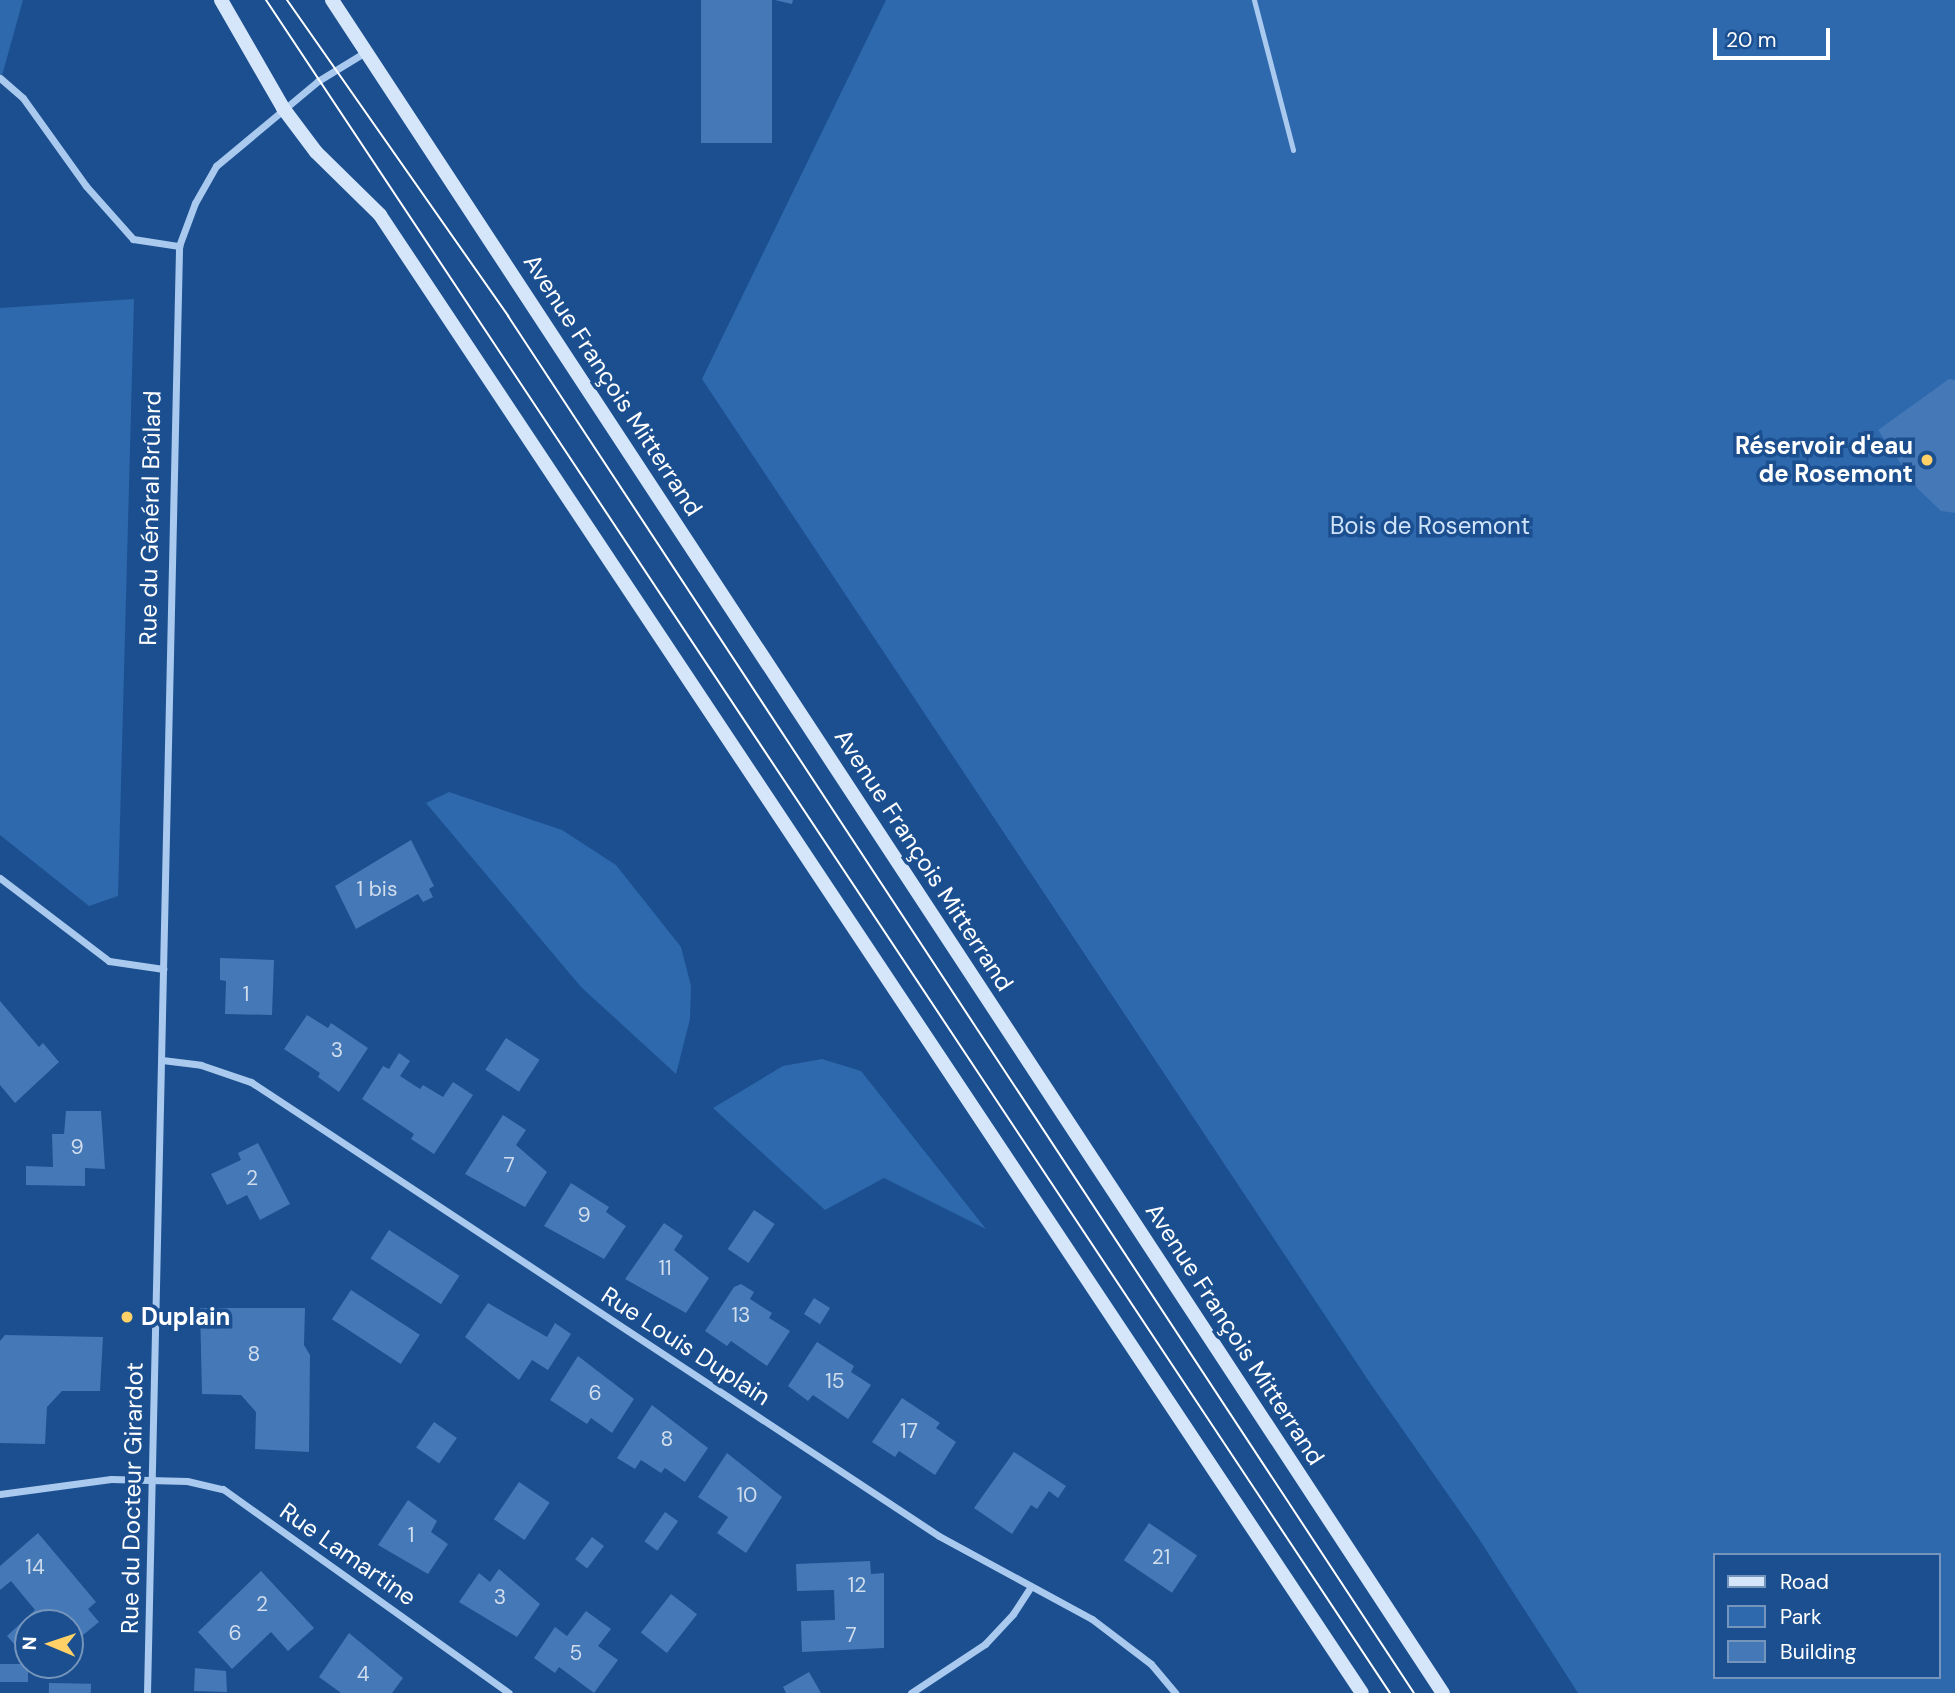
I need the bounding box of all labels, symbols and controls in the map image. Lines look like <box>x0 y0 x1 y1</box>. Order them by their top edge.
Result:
scale bar <box>1717 14 1834 58</box>
text: 20 m <box>1726 26 1777 54</box>
street label: Avenue François Mitterrand <box>518 249 708 521</box>
street label: Rue du Général Brûlard <box>133 390 167 646</box>
place label: Réservoir d'eau de Rosemont <box>1735 432 1913 488</box>
marker: Réservoir d'eau de Rosemont <box>1919 452 1935 468</box>
park label: Bois de Rosemont <box>1330 512 1530 540</box>
street label: Avenue François Mitterrand <box>829 724 1019 996</box>
house number: 1 bis <box>357 876 397 902</box>
house number: 1 <box>243 981 249 1007</box>
house number: 3 <box>331 1037 343 1063</box>
house number: 9 <box>70 1134 84 1160</box>
house number: 7 <box>503 1152 515 1178</box>
house number: 2 <box>246 1165 258 1191</box>
street label: Avenue François Mitterrand <box>1140 1198 1330 1470</box>
house number: 9 <box>577 1202 591 1228</box>
house number: 11 <box>658 1255 672 1281</box>
street label: Rue Louis Duplain <box>596 1281 776 1411</box>
house number: 13 <box>732 1302 750 1328</box>
place label: Duplain <box>141 1303 230 1331</box>
marker: Duplain <box>119 1309 135 1325</box>
house number: 8 <box>248 1341 260 1367</box>
street label: Rue du Docteur Girardot <box>115 1362 149 1634</box>
house number: 15 <box>825 1368 845 1394</box>
house number: 6 <box>588 1380 602 1406</box>
house number: 17 <box>900 1418 918 1444</box>
house number: 8 <box>661 1426 673 1452</box>
house number: 10 <box>737 1482 757 1508</box>
street label: Rue Lamartine <box>274 1496 422 1612</box>
house number: 1 <box>408 1522 414 1548</box>
house number: 21 <box>1152 1544 1170 1570</box>
legend <box>1714 1553 1941 1679</box>
house number: 14 <box>25 1554 45 1580</box>
text: Road <box>1780 1568 1829 1596</box>
house number: 12 <box>848 1572 866 1598</box>
house number: 3 <box>494 1584 506 1610</box>
house number: 2 <box>256 1591 268 1617</box>
text: Park <box>1780 1603 1821 1631</box>
north arrow <box>14 1609 84 1679</box>
house number: 6 <box>228 1620 242 1646</box>
house number: 7 <box>845 1622 857 1648</box>
text: N <box>17 1636 42 1651</box>
text: Building <box>1780 1638 1856 1666</box>
house number: 5 <box>570 1640 582 1666</box>
house number: 4 <box>357 1661 369 1687</box>

